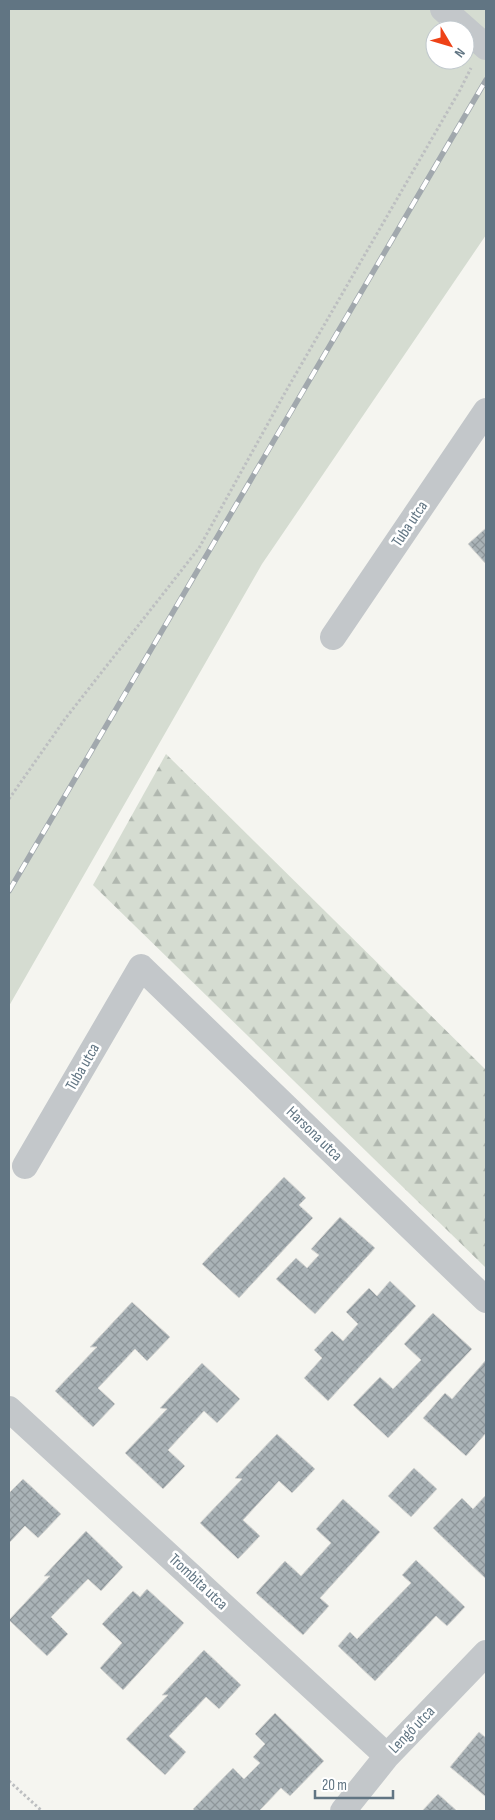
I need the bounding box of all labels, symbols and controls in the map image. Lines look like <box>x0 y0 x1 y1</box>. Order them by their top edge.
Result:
north arrow <box>425 20 475 70</box>
text: N <box>451 45 469 61</box>
street label: Tuba utca <box>388 497 432 551</box>
street label: Tuba utca <box>62 1040 104 1094</box>
street label: Harsona utca <box>282 1103 346 1165</box>
street label: Trombita utca <box>165 1550 231 1614</box>
street label: Lengő utca <box>385 1702 439 1758</box>
scale bar <box>315 1768 392 1800</box>
text: 20 m <box>322 1776 347 1795</box>

